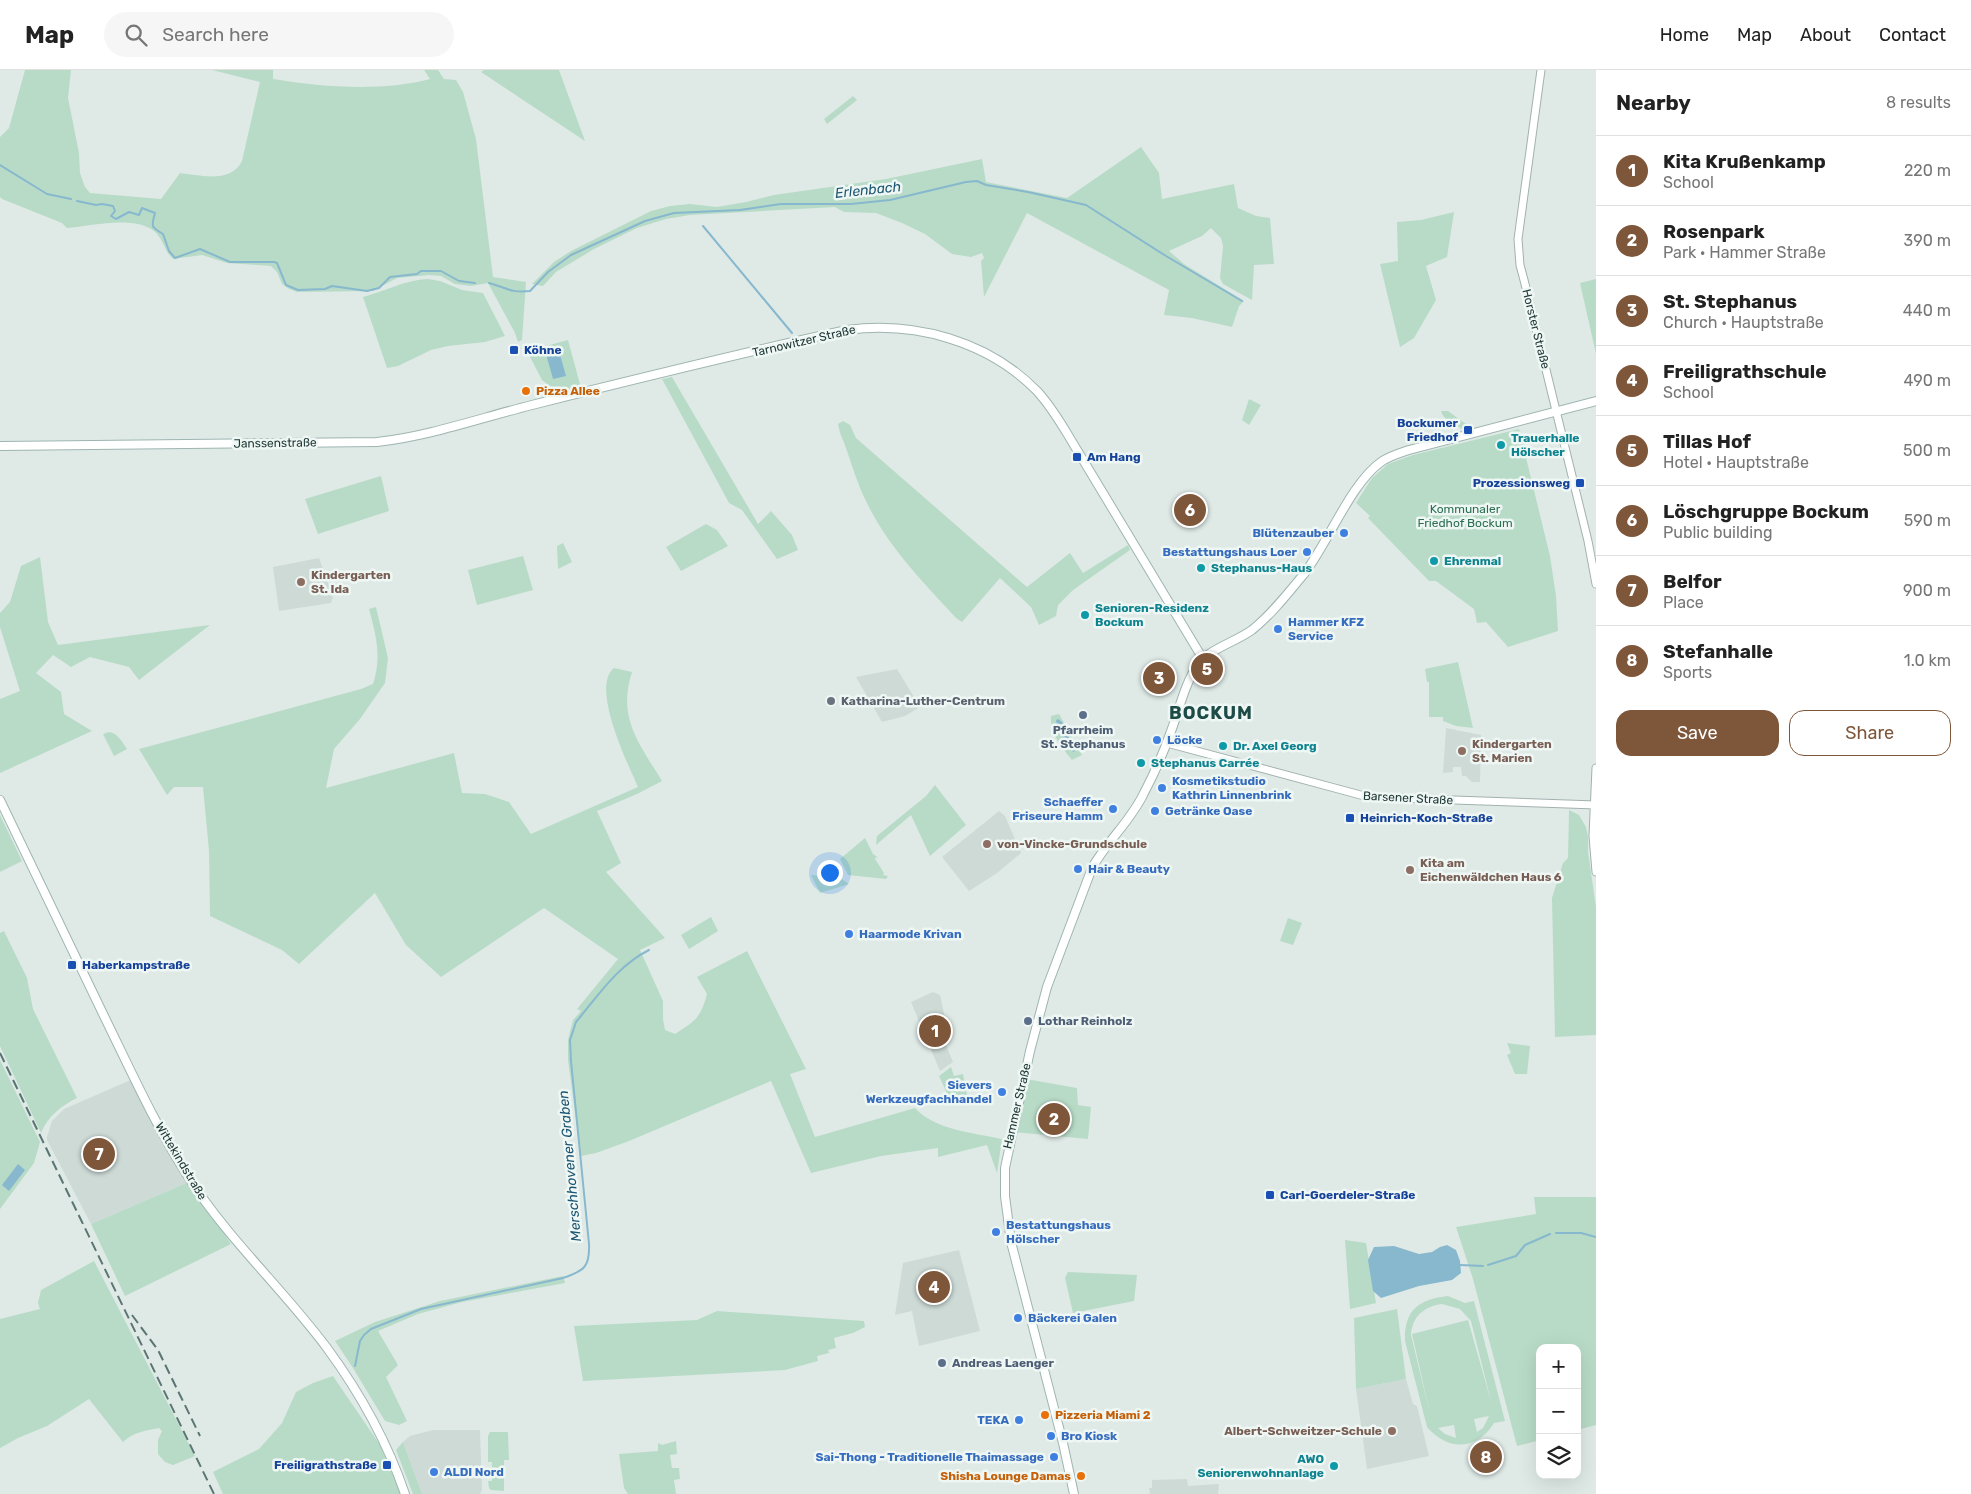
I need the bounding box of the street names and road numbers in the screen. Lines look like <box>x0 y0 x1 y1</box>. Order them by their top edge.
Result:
street label: Horster Straße <box>1519 288 1553 371</box>
street label: Tarnowitzer Straße <box>751 322 857 360</box>
street label: Janssenstraße <box>233 435 317 451</box>
street label: Barsener Straße <box>1363 789 1454 807</box>
street label: Hammer Straße <box>1000 1062 1034 1150</box>
street label: Wittekindstraße <box>152 1120 210 1202</box>

